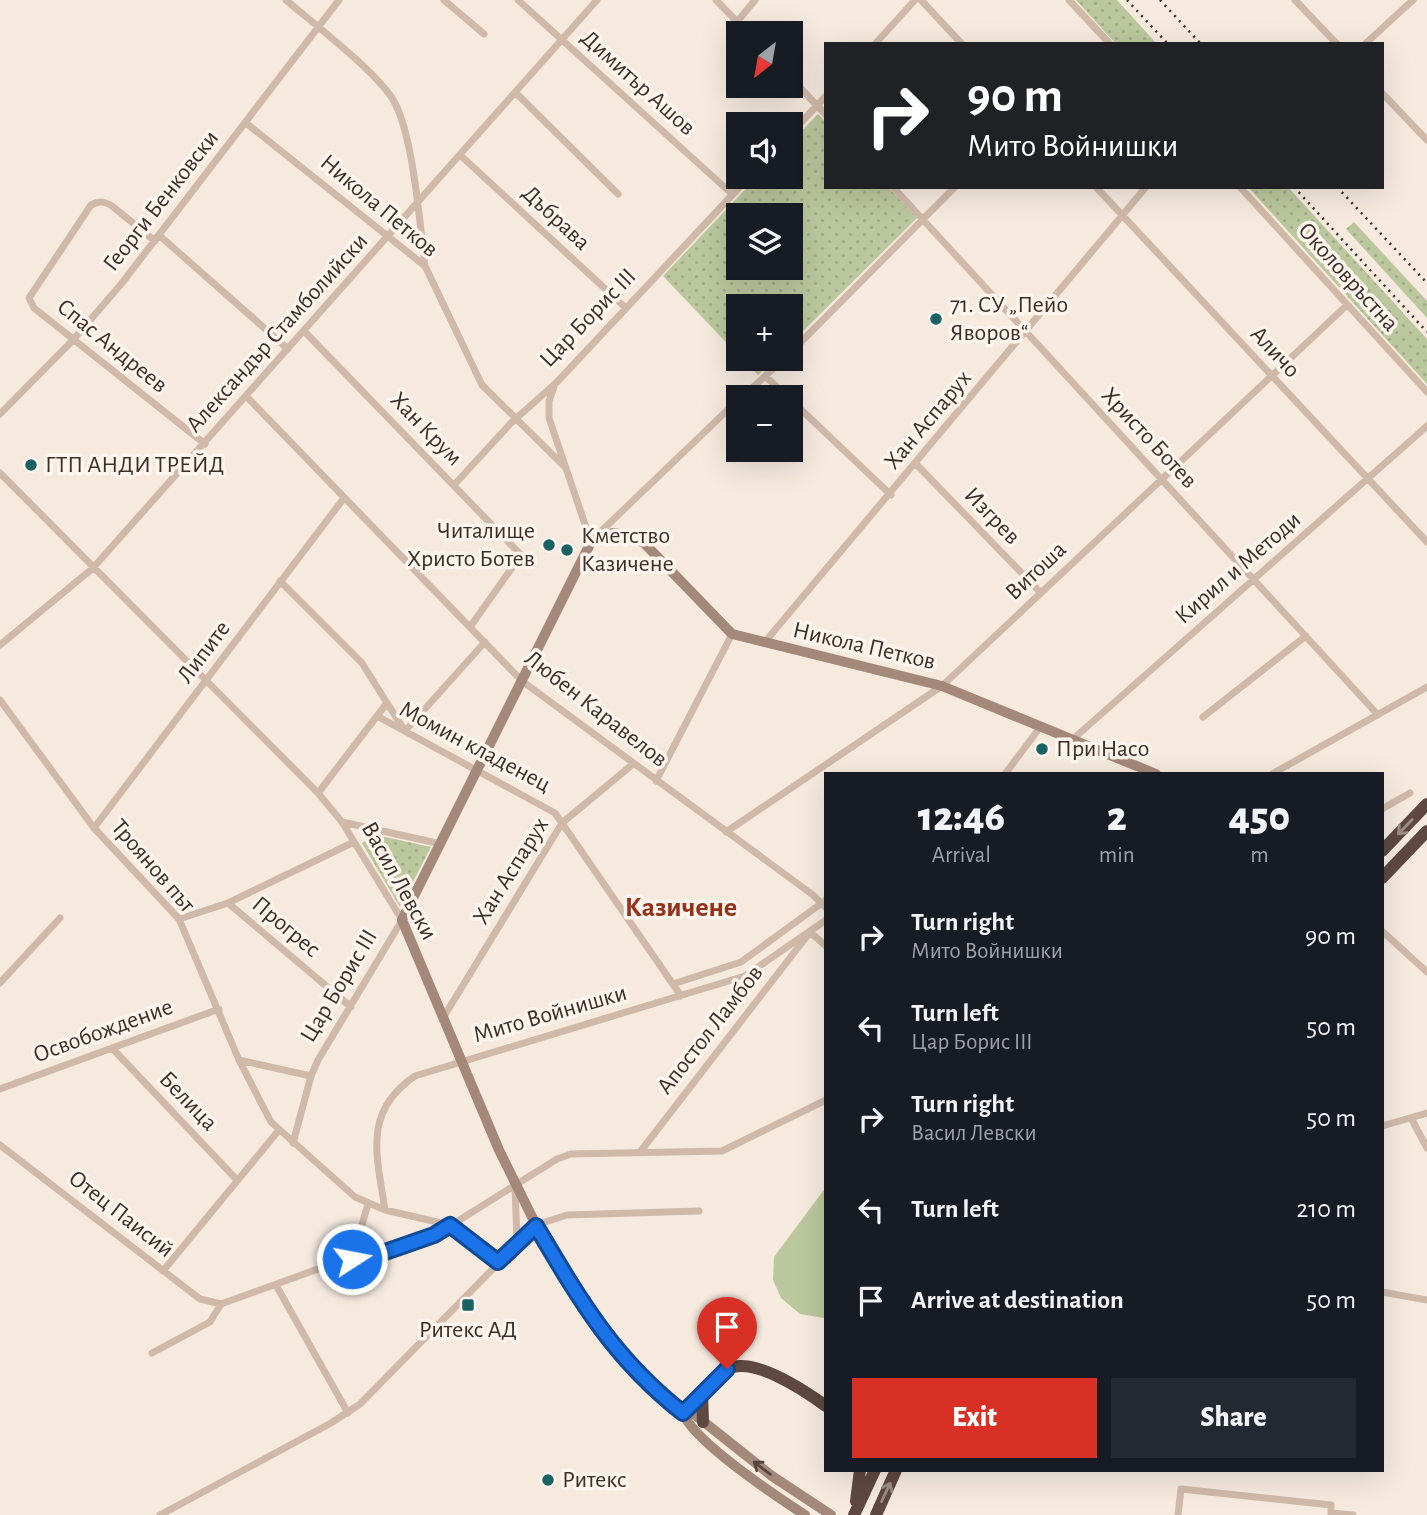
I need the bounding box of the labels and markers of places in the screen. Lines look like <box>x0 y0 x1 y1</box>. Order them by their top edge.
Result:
place label: 71. СУ „Пейо Яворов“ <box>950 293 1068 345</box>
marker: 71. СУ „Пейо Яворов“ <box>928 311 944 327</box>
place label: ГТП АНДИ ТРЕЙД <box>45 453 224 477</box>
marker: ГТП АНДИ ТРЕЙД <box>23 457 39 473</box>
place label: Читалище Христо Ботев <box>407 519 535 571</box>
place label: Кметство Казичене <box>581 524 674 576</box>
marker: Читалище Христо Ботев <box>541 537 557 553</box>
marker: Кметство Казичене <box>559 542 575 558</box>
place label: При Насо <box>1056 737 1149 761</box>
marker: При Насо <box>1034 741 1050 757</box>
marker: Ритекс АД <box>460 1297 476 1313</box>
pin <box>697 1297 757 1369</box>
place label: Ритекс АД <box>419 1318 517 1342</box>
place label: Ритекс <box>562 1468 627 1492</box>
marker: Ритекс <box>540 1472 556 1488</box>

